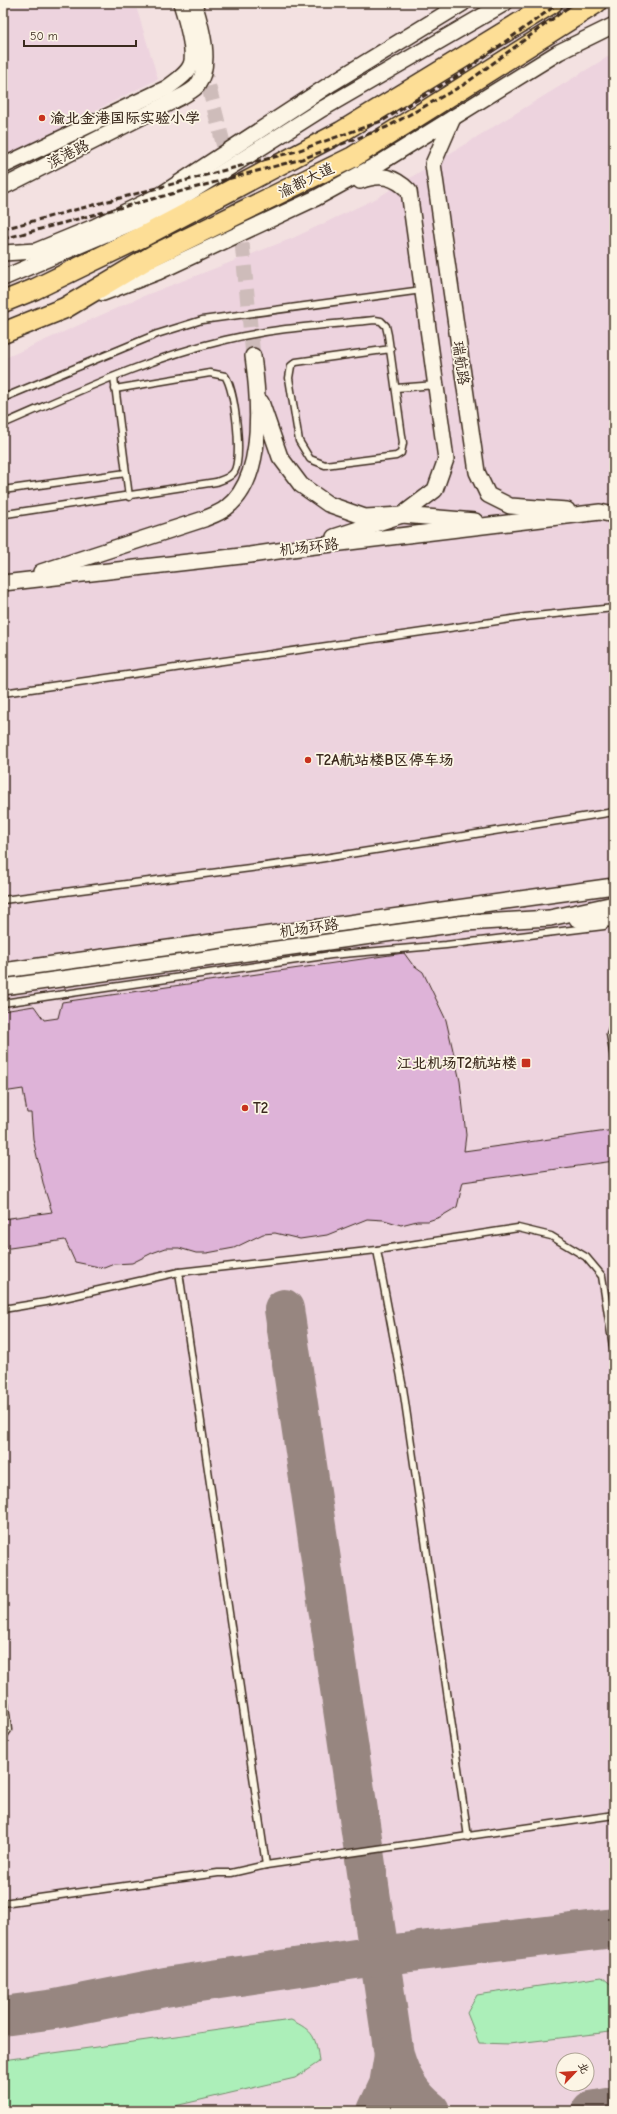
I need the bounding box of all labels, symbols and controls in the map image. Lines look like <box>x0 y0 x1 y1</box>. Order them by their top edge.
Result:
scale bar <box>24 22 136 48</box>
text: 50 m <box>30 29 58 43</box>
place label: 渝北金港国际实验小学 <box>50 109 200 127</box>
marker: 渝北金港国际实验小学 <box>37 113 47 123</box>
street label: 滨港路 <box>44 136 92 172</box>
street label: 渝都大道 <box>275 159 337 201</box>
street label: 瑞航路 <box>449 339 473 387</box>
street label: 机场环路 <box>278 534 340 560</box>
place label: T2A航站楼B区停车场 <box>316 751 454 769</box>
marker: T2A航站楼B区停车场 <box>303 755 313 765</box>
street label: 机场环路 <box>278 915 340 941</box>
place label: 江北机场T2航站楼 <box>397 1054 517 1072</box>
marker: 江北机场T2航站楼 <box>520 1057 532 1069</box>
place label: T2 <box>253 1099 268 1117</box>
marker: T2 <box>240 1103 250 1113</box>
north arrow <box>555 2052 595 2092</box>
text: 北 <box>575 2060 592 2076</box>

